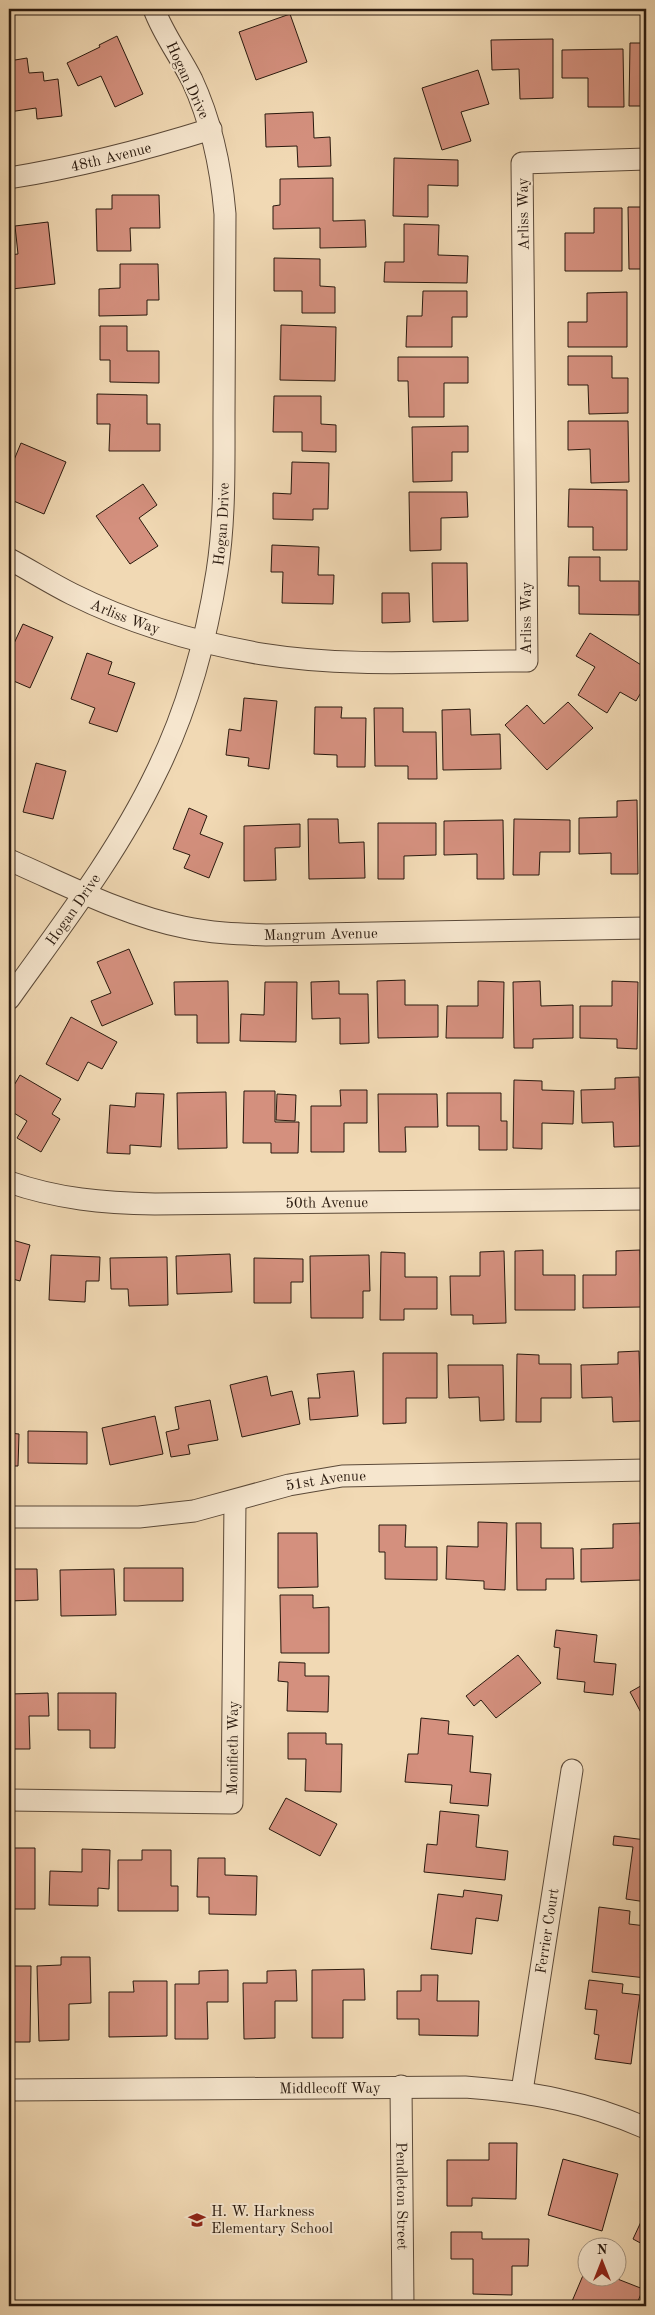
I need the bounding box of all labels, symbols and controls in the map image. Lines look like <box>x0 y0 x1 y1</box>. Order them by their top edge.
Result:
street label: Hogan Drive <box>162 40 211 122</box>
street label: 48th Avenue <box>69 141 153 175</box>
street label: Arliss Way <box>516 177 533 251</box>
street label: Hogan Drive <box>212 482 233 567</box>
street label: Arliss Way <box>520 582 535 654</box>
street label: Arliss Way <box>88 598 161 638</box>
street label: Hogan Drive <box>44 872 104 949</box>
street label: Mangrum Avenue <box>263 927 378 944</box>
street label: 50th Avenue <box>285 1196 368 1212</box>
street label: 51st Avenue <box>285 1470 366 1494</box>
street label: Monifieth Way <box>226 1701 242 1795</box>
street label: Ferrier Court <box>534 1887 562 1975</box>
street label: Middlecoff Way <box>279 2082 381 2097</box>
street label: Pendleton Street <box>393 2142 408 2250</box>
place label: H. W. Harkness Elementary School <box>211 2205 333 2237</box>
school or university icon: H. W. Harkness Elementary School <box>187 2210 207 2230</box>
north arrow <box>578 2238 628 2288</box>
text: N <box>597 2243 608 2257</box>

